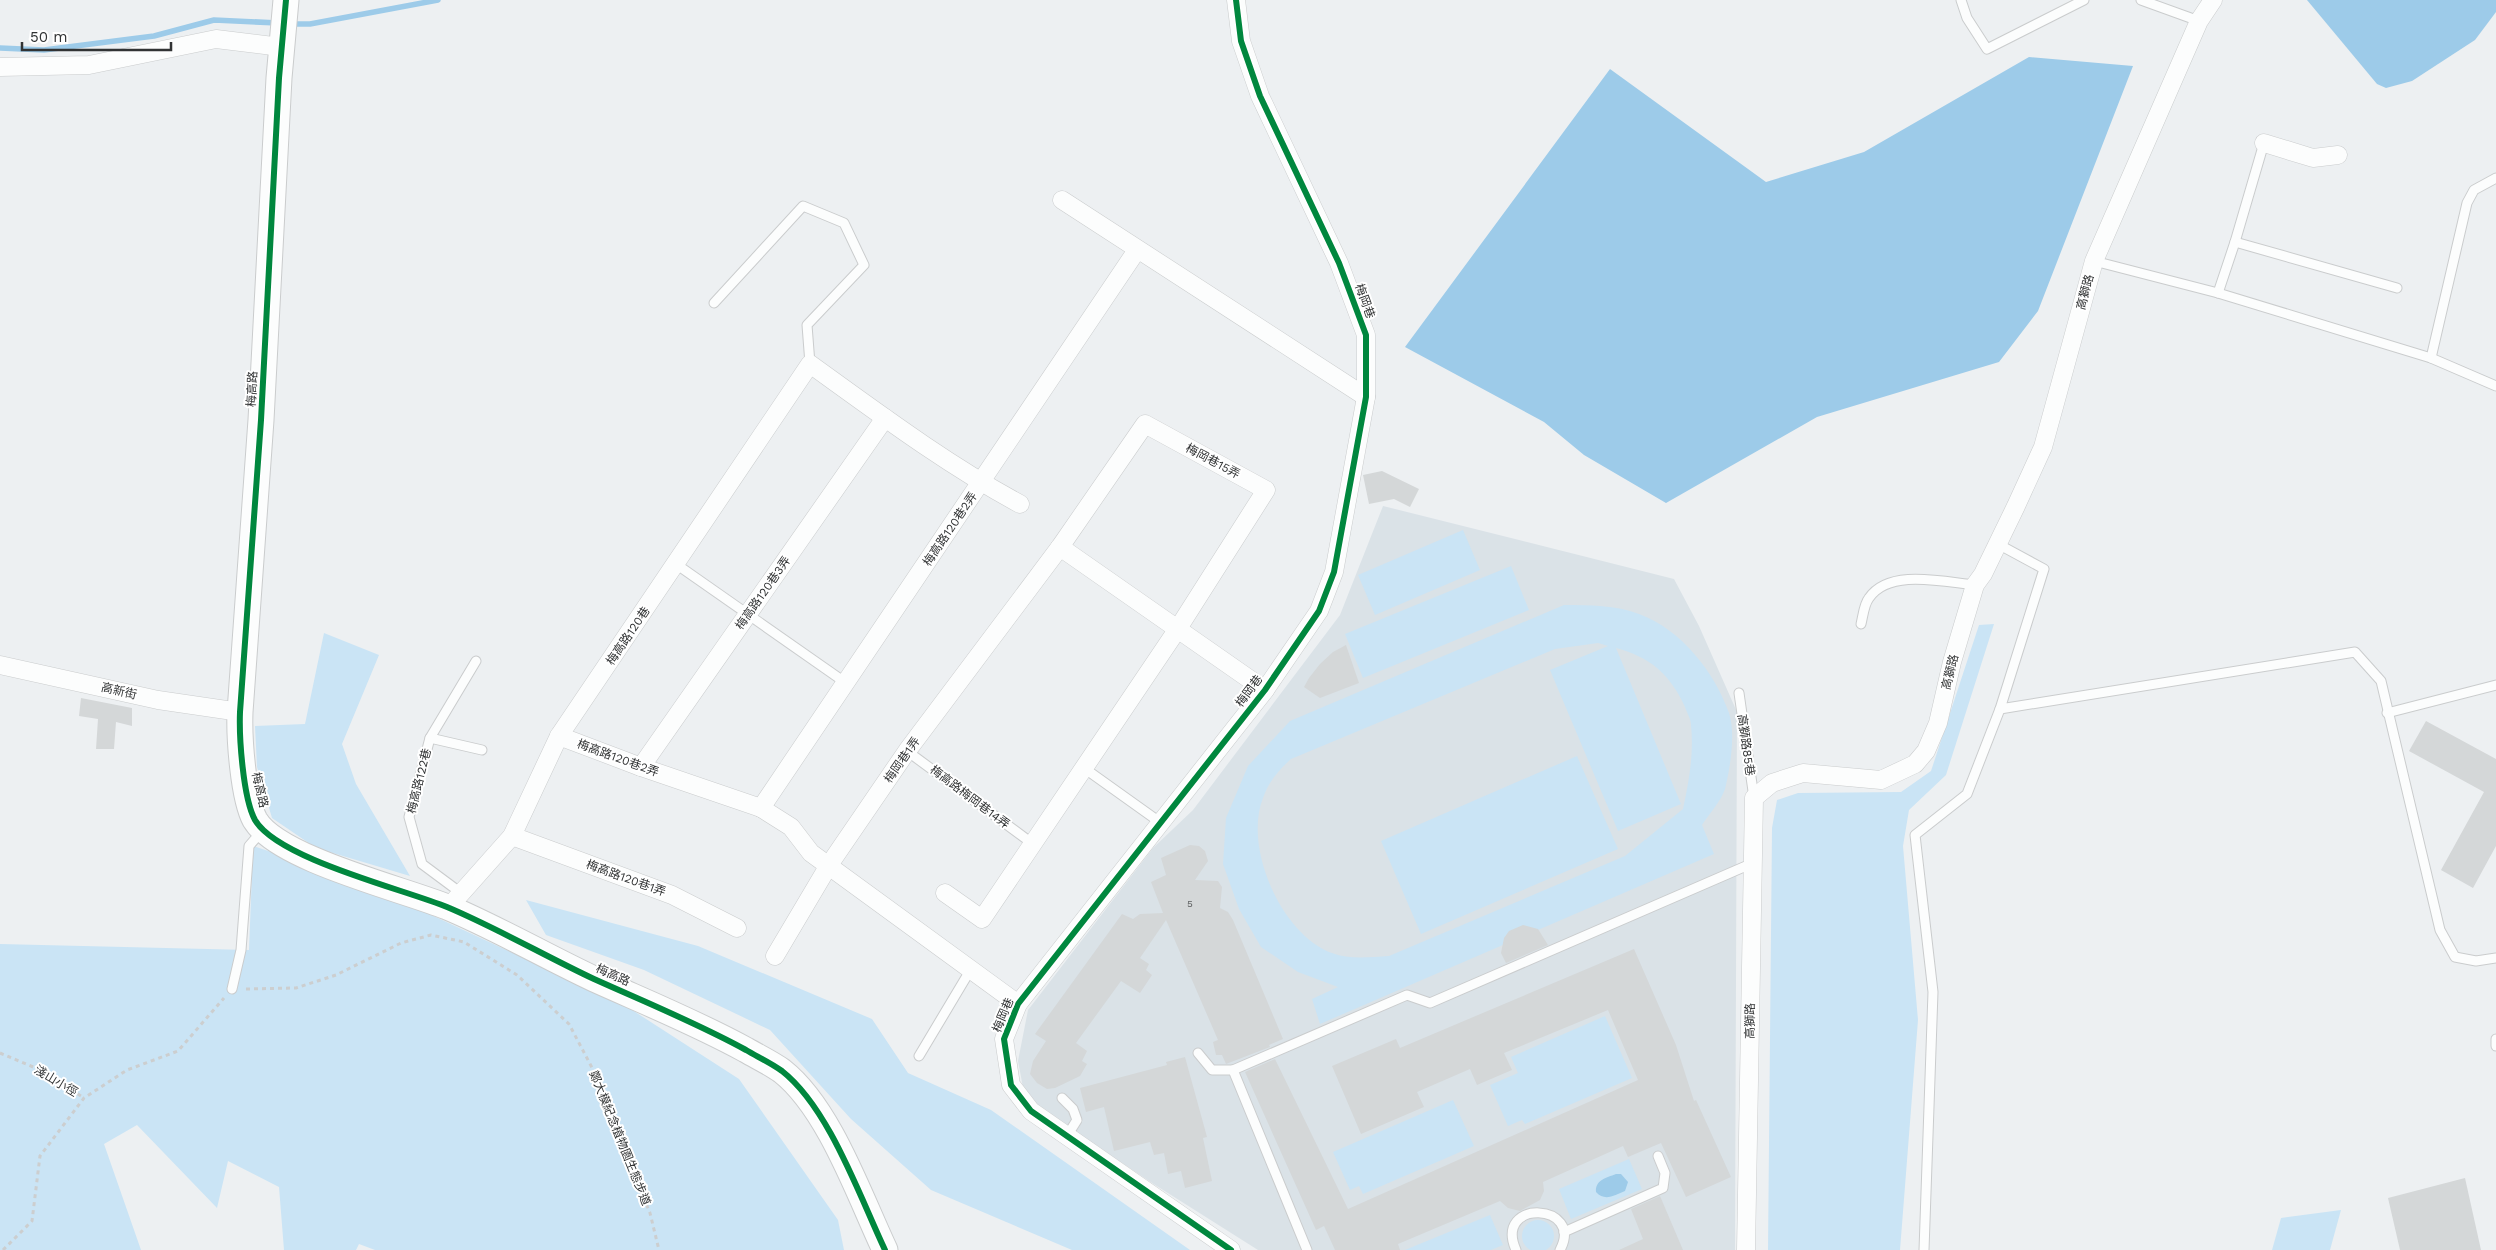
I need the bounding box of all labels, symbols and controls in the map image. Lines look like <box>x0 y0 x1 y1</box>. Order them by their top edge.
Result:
scale bar <box>22 20 171 52</box>
text: 50 m <box>30 28 67 46</box>
street label: 高獅路 <box>2074 273 2096 311</box>
street label: 梅岡巷 <box>1352 282 1378 320</box>
street label: 梅高路 <box>244 371 260 407</box>
street label: 梅岡巷15弄 <box>1183 441 1243 481</box>
street label: 梅高路120巷2弄 <box>920 489 980 569</box>
street label: 梅高路120巷3弄 <box>733 554 793 632</box>
street label: 梅高路120巷 <box>603 604 653 668</box>
street label: 高獅路 <box>1939 653 1961 691</box>
street label: 梅岡巷 <box>1233 672 1265 710</box>
street label: 高新街 <box>100 680 138 702</box>
street label: 高獅路85巷 <box>1735 713 1757 777</box>
street label: 梅岡巷1弄 <box>881 734 923 786</box>
street label: 梅高路120巷2弄 <box>575 737 661 779</box>
street label: 梅高路122巷 <box>404 747 434 815</box>
street label: 梅高路梅岡巷14弄 <box>927 763 1013 831</box>
street label: 梅高路 <box>249 771 271 809</box>
street label: 梅高路120巷1弄 <box>584 857 668 899</box>
house number: 5 <box>1187 898 1193 909</box>
street label: 梅高路 <box>594 961 632 989</box>
street label: 梅岡巷 <box>990 996 1016 1034</box>
street label: 高獅路 <box>1743 1003 1757 1039</box>
street label: 淺山小徑 <box>32 1063 80 1099</box>
street label: 鄭大模紀念植物園生態步道 <box>587 1069 653 1207</box>

